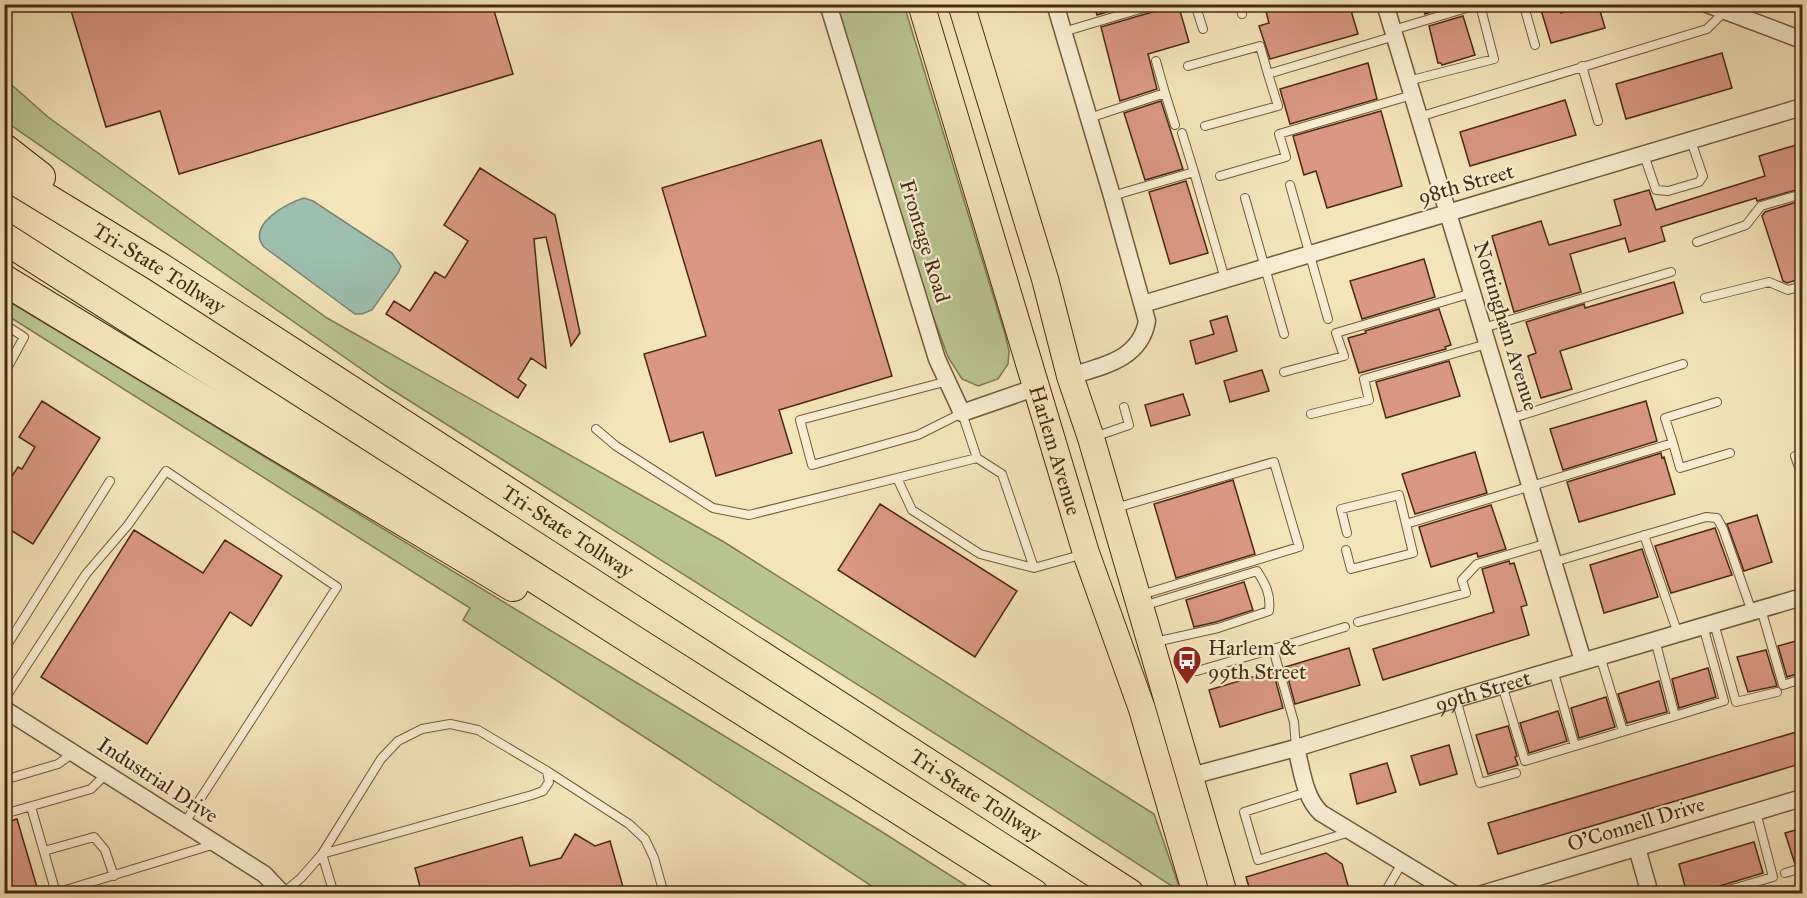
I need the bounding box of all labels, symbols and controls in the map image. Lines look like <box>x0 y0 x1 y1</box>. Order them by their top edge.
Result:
street label: 98th Street <box>1415 158 1517 210</box>
street label: Frontage Road <box>894 176 956 306</box>
street label: Tri-State Tollway <box>88 217 231 320</box>
street label: Nottingham Avenue <box>1468 238 1544 414</box>
street label: Harlem Avenue <box>1023 382 1087 519</box>
street label: Tri-State Tollway <box>497 479 640 584</box>
place label: Harlem & 99th Street <box>1208 635 1307 685</box>
bus stop icon: Harlem & 99th Street <box>1171 644 1203 686</box>
street label: 99th Street <box>1432 665 1534 718</box>
street label: Industrial Drive <box>93 731 223 829</box>
street label: Tri-State Tollway <box>905 743 1048 848</box>
street label: O'Connell Drive <box>1564 791 1708 857</box>

